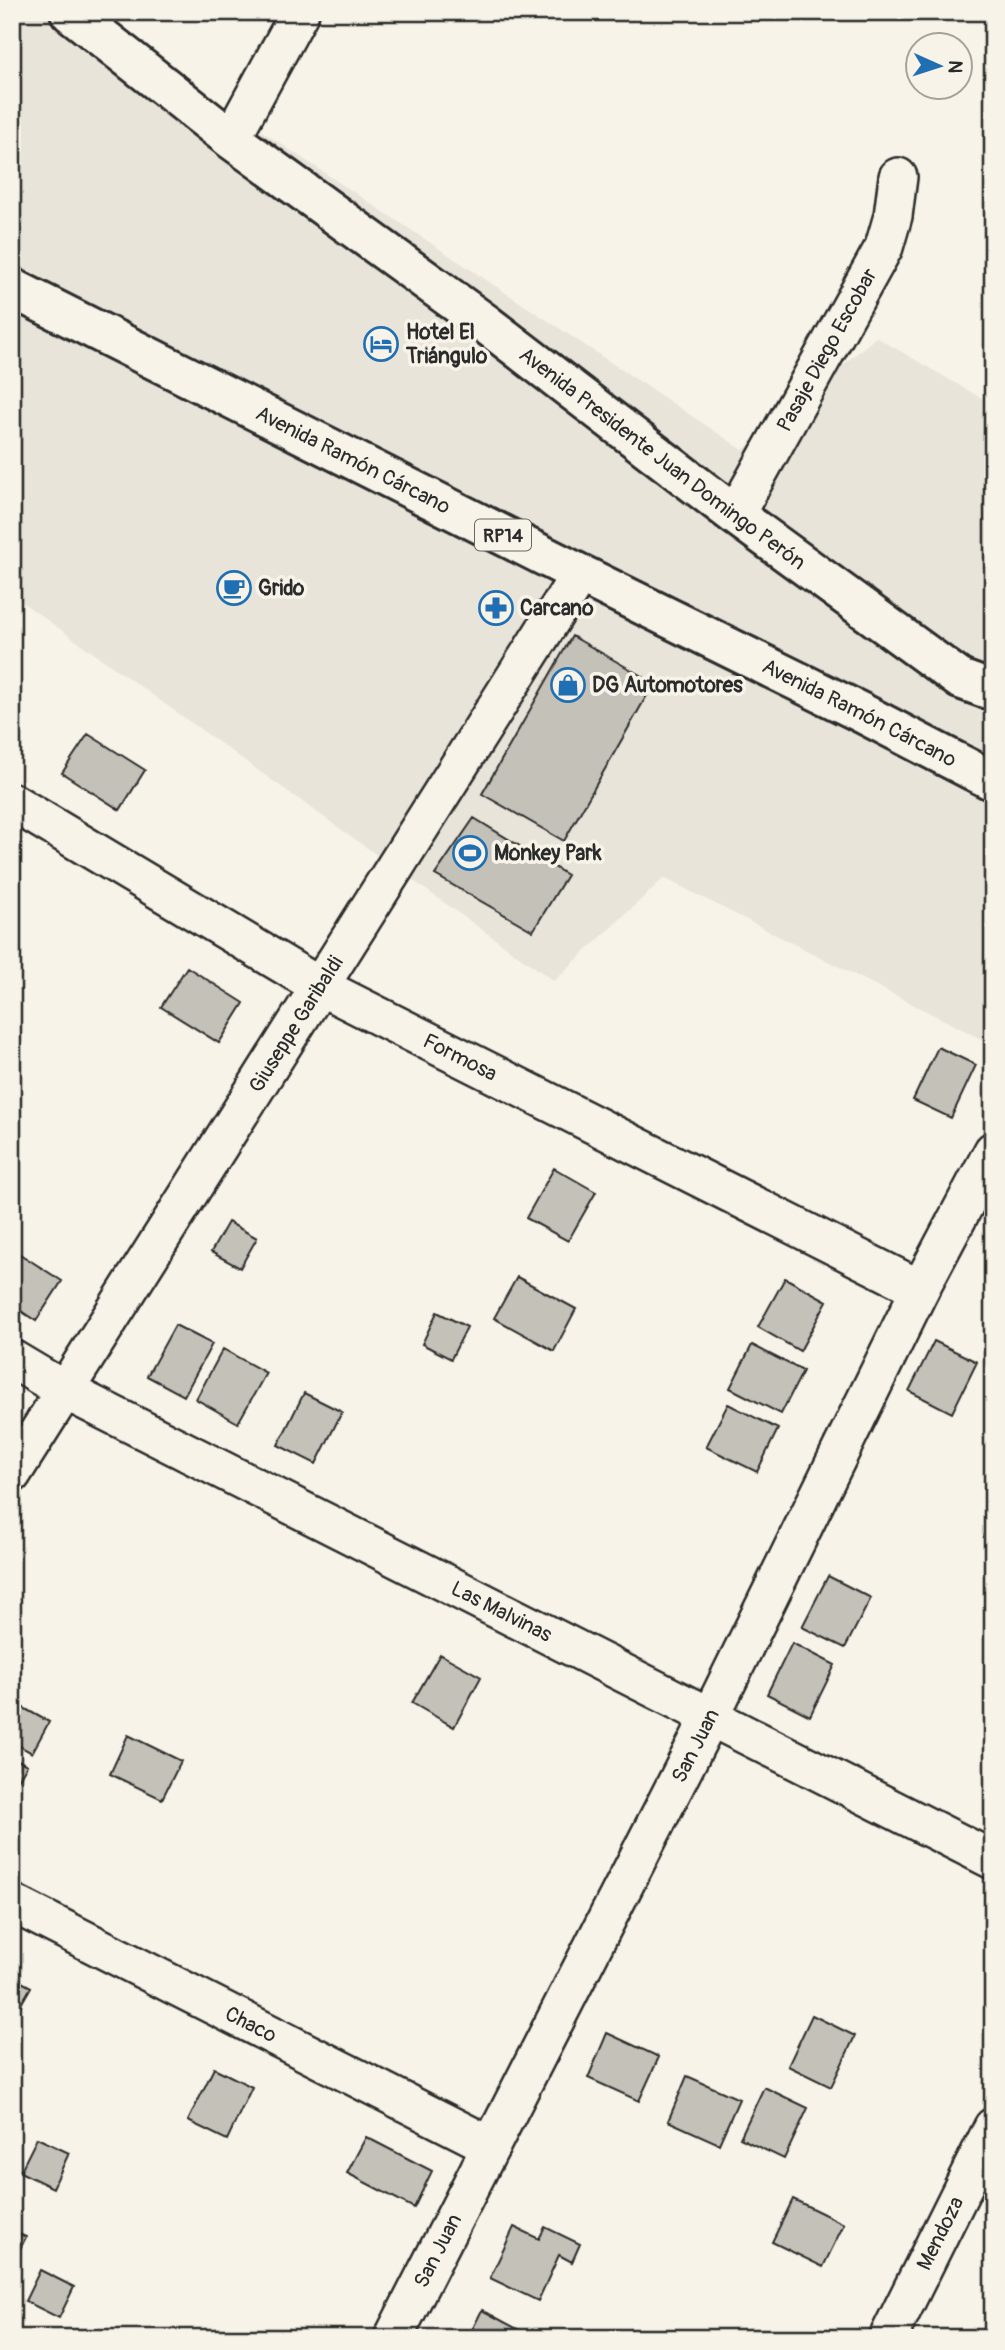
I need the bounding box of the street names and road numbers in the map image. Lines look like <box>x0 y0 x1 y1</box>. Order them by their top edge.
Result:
street label: Pasaje Diego Escobar <box>771 263 884 437</box>
street label: Avenida Presidente Juan Domingo Perón <box>514 341 811 576</box>
street label: Avenida Ramón Cárcano <box>251 400 455 520</box>
road number: RP14 <box>475 520 531 550</box>
street label: Avenida Ramón Cárcano <box>758 653 961 774</box>
street label: Giuseppe Garibaldi <box>243 951 350 1098</box>
street label: Formosa <box>418 1028 501 1088</box>
street label: Las Malvinas <box>446 1575 557 1649</box>
street label: San Juan <box>666 1705 726 1787</box>
street label: Chaco <box>220 2000 281 2049</box>
street label: Mendoza <box>911 2192 970 2275</box>
street label: San Juan <box>408 2209 468 2292</box>

